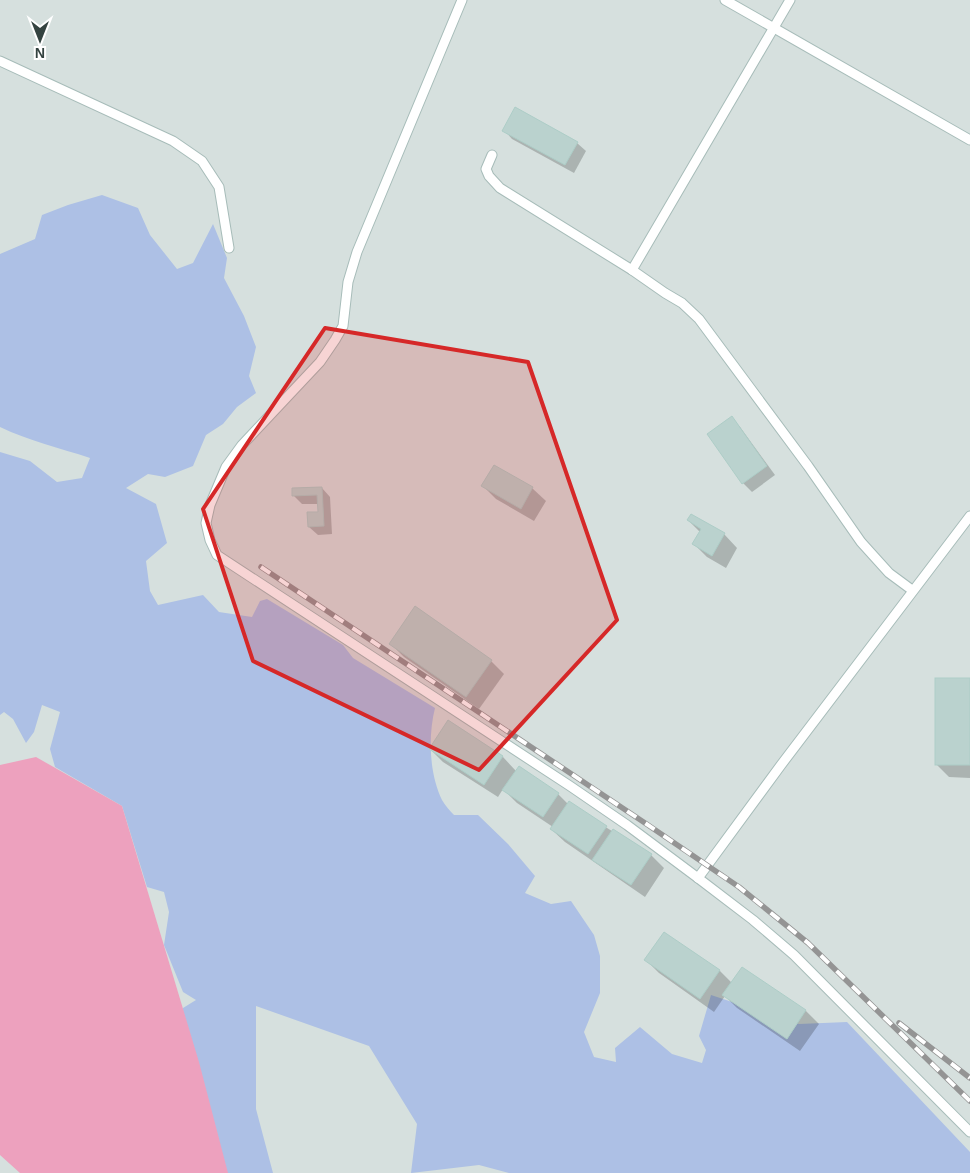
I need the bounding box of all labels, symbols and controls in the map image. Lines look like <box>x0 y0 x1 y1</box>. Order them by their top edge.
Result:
north arrow <box>15 15 65 65</box>
text: N <box>35 45 45 61</box>

